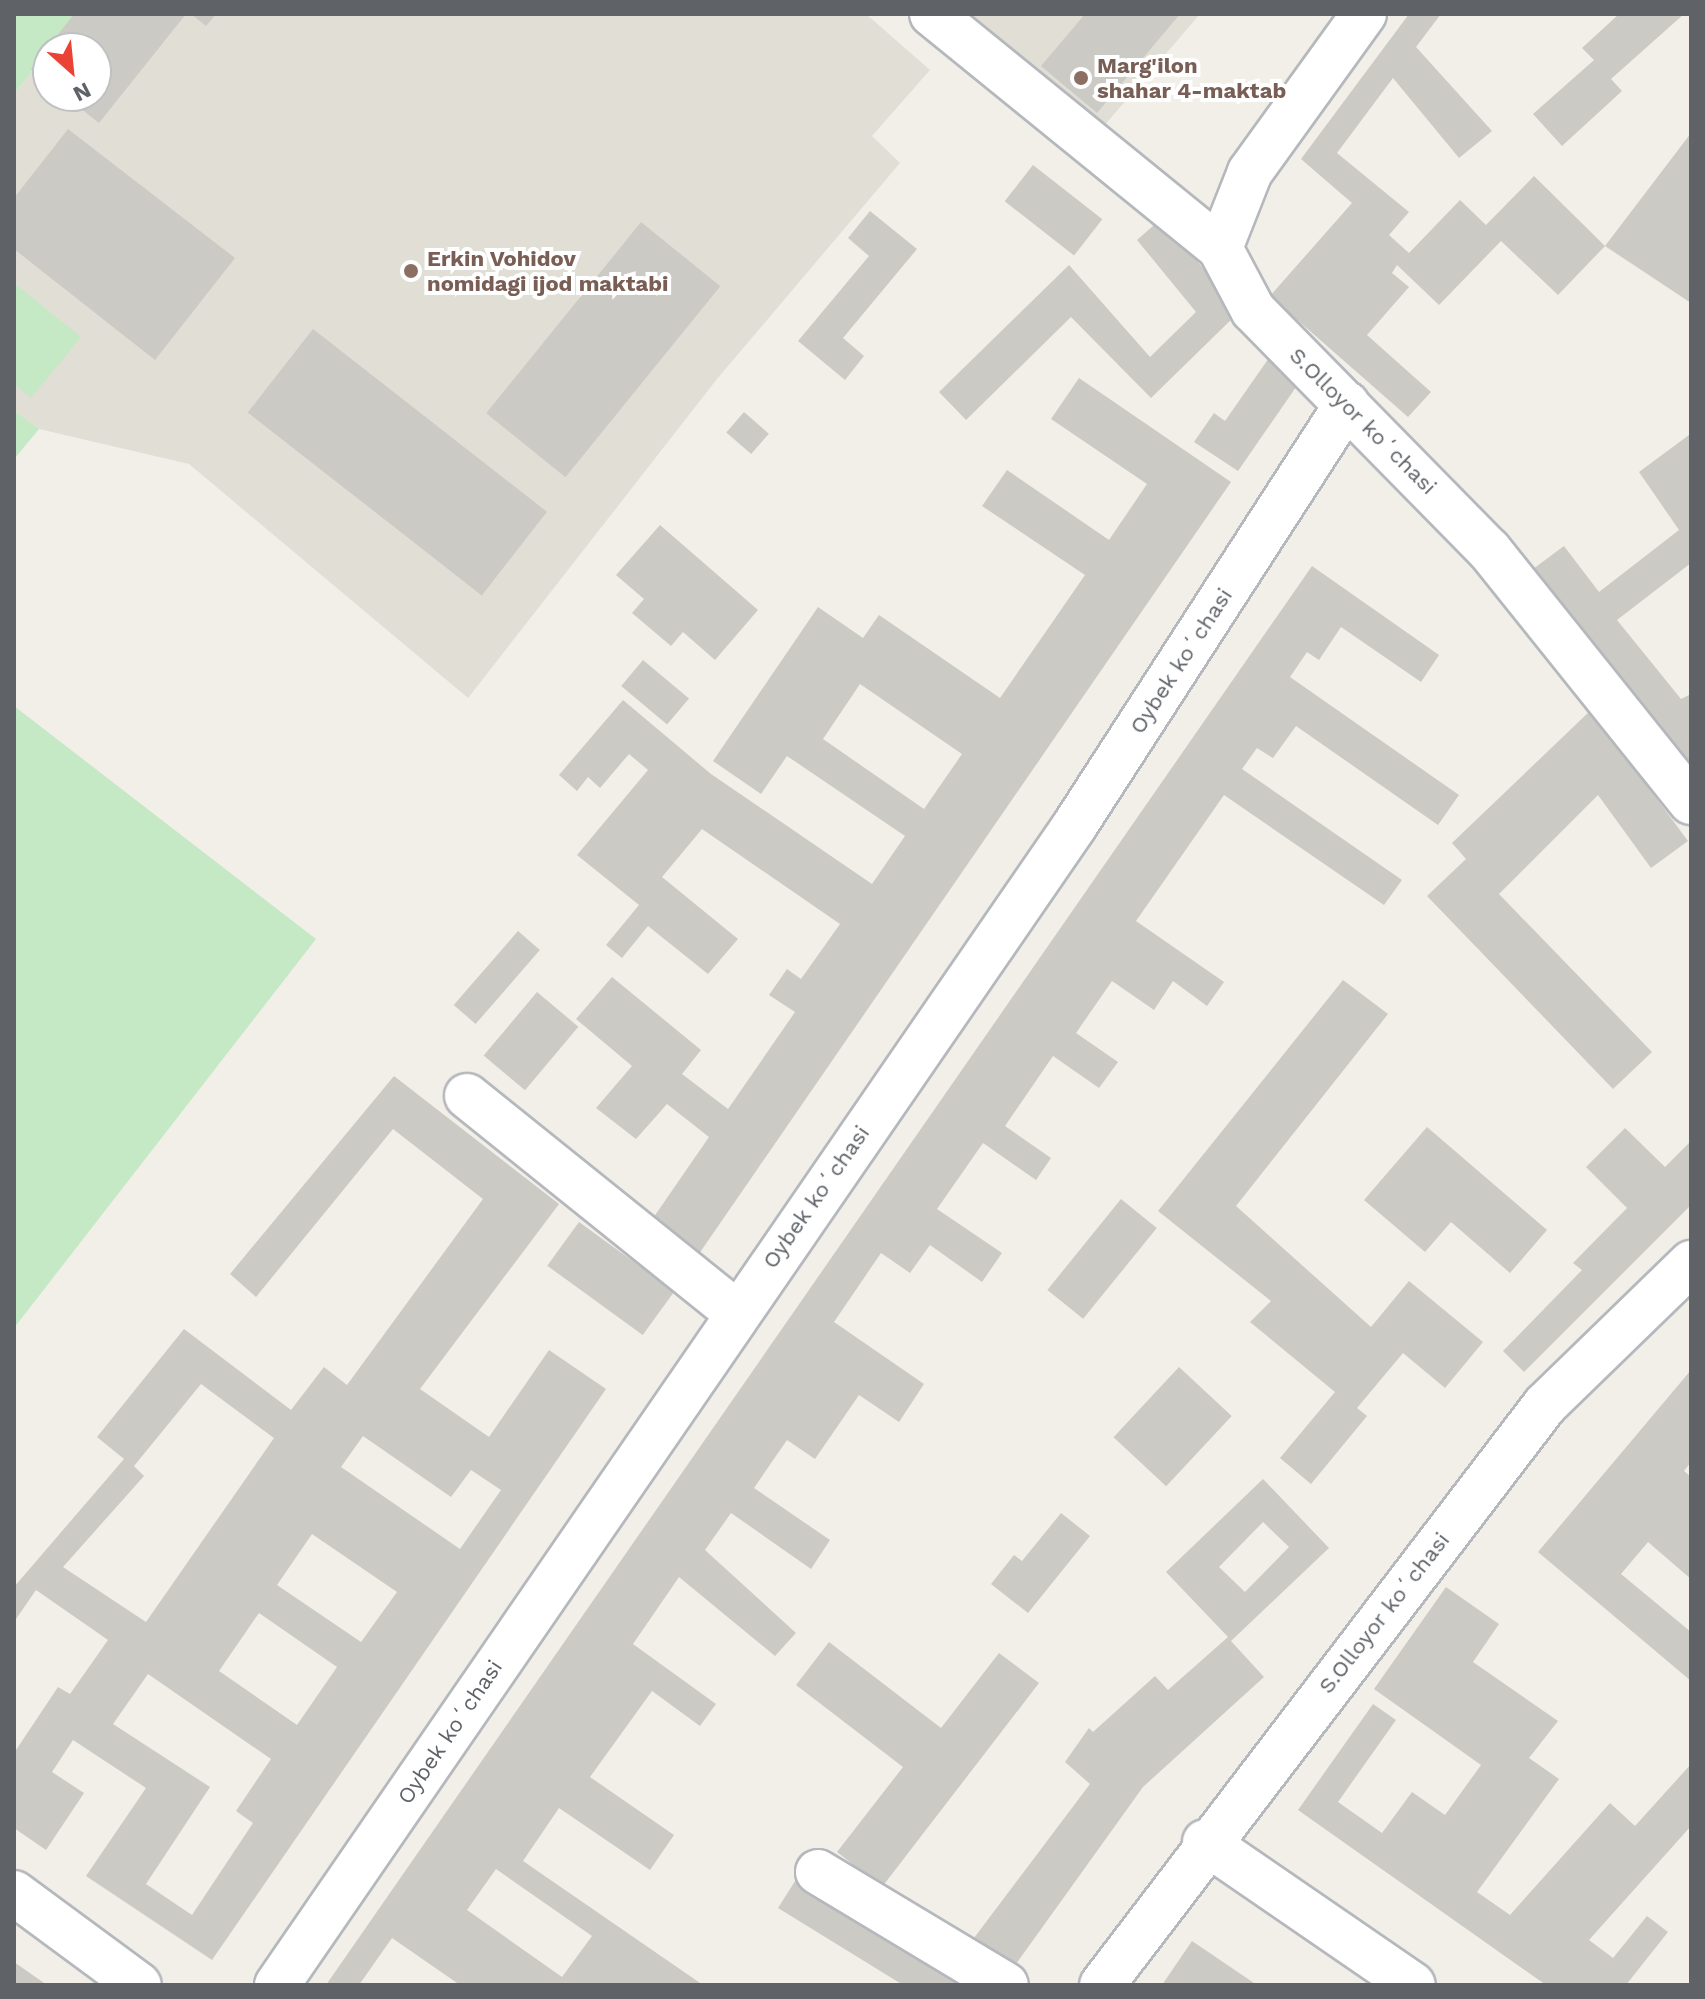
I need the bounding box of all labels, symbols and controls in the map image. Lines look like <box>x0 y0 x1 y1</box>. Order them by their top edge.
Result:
north arrow <box>32 32 112 112</box>
place label: Marg'ilon shahar 4-maktab <box>1097 52 1287 104</box>
marker: Marg'ilon shahar 4-maktab <box>1072 69 1090 87</box>
text: N <box>69 77 95 107</box>
place label: Erkin Vohidov nomidagi ijod maktabi <box>427 245 669 296</box>
marker: Erkin Vohidov nomidagi ijod maktabi <box>402 262 420 280</box>
street label: S.Olloyor koʻchasi <box>1284 342 1442 500</box>
street label: Oybek koʻchasi <box>1124 583 1238 739</box>
street label: Oybek koʻchasi <box>757 1120 875 1274</box>
street label: S.Olloyor koʻchasi <box>1313 1527 1455 1699</box>
street label: Oybek koʻchasi <box>392 1655 508 1809</box>

